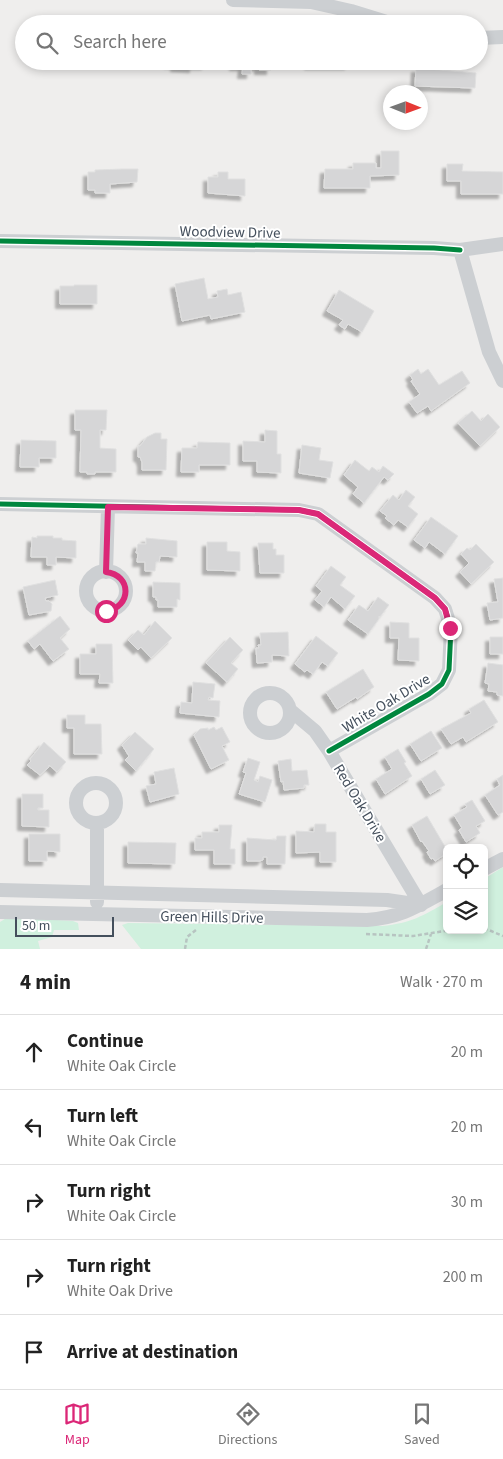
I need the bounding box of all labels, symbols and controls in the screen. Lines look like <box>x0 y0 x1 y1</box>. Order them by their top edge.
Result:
search box <box>15 15 488 70</box>
icon: search <box>33 29 61 57</box>
text: Search here <box>73 29 167 56</box>
north arrow <box>383 85 428 130</box>
street label: Woodview Drive <box>179 221 281 244</box>
route start <box>95 600 118 623</box>
route end <box>439 617 462 640</box>
street label: White Oak Drive <box>338 669 434 738</box>
street label: Red Oak Drive <box>328 760 391 846</box>
map controls <box>443 844 488 934</box>
button: locate <box>443 844 488 889</box>
button: layers <box>443 889 488 934</box>
street label: Green Hills Drive <box>160 906 264 929</box>
scale bar <box>15 914 114 937</box>
text: 50 m <box>22 916 50 936</box>
text: 4 min <box>20 967 71 997</box>
text: Walk · 270 m <box>400 971 483 993</box>
text: Continue <box>67 1028 144 1055</box>
icon: ahead <box>20 1038 48 1066</box>
text: 20 m <box>451 1041 483 1063</box>
text: White Oak Circle <box>67 1055 176 1077</box>
text: Turn left <box>67 1103 138 1130</box>
icon: left <box>20 1113 48 1141</box>
text: 20 m <box>451 1116 483 1138</box>
text: White Oak Circle <box>67 1130 176 1152</box>
text: Turn right <box>67 1178 151 1205</box>
icon: right <box>20 1188 48 1216</box>
text: 30 m <box>451 1191 483 1213</box>
text: White Oak Circle <box>67 1205 176 1227</box>
text: Turn right <box>67 1253 151 1280</box>
icon: right <box>20 1263 48 1291</box>
text: 200 m <box>443 1266 483 1288</box>
text: White Oak Drive <box>67 1280 173 1302</box>
icon: arrive <box>20 1338 48 1366</box>
text: Arrive at destination <box>67 1339 238 1366</box>
tab: Map <box>63 1400 91 1450</box>
tab: Directions <box>218 1400 277 1450</box>
tab: Saved <box>404 1400 440 1450</box>

